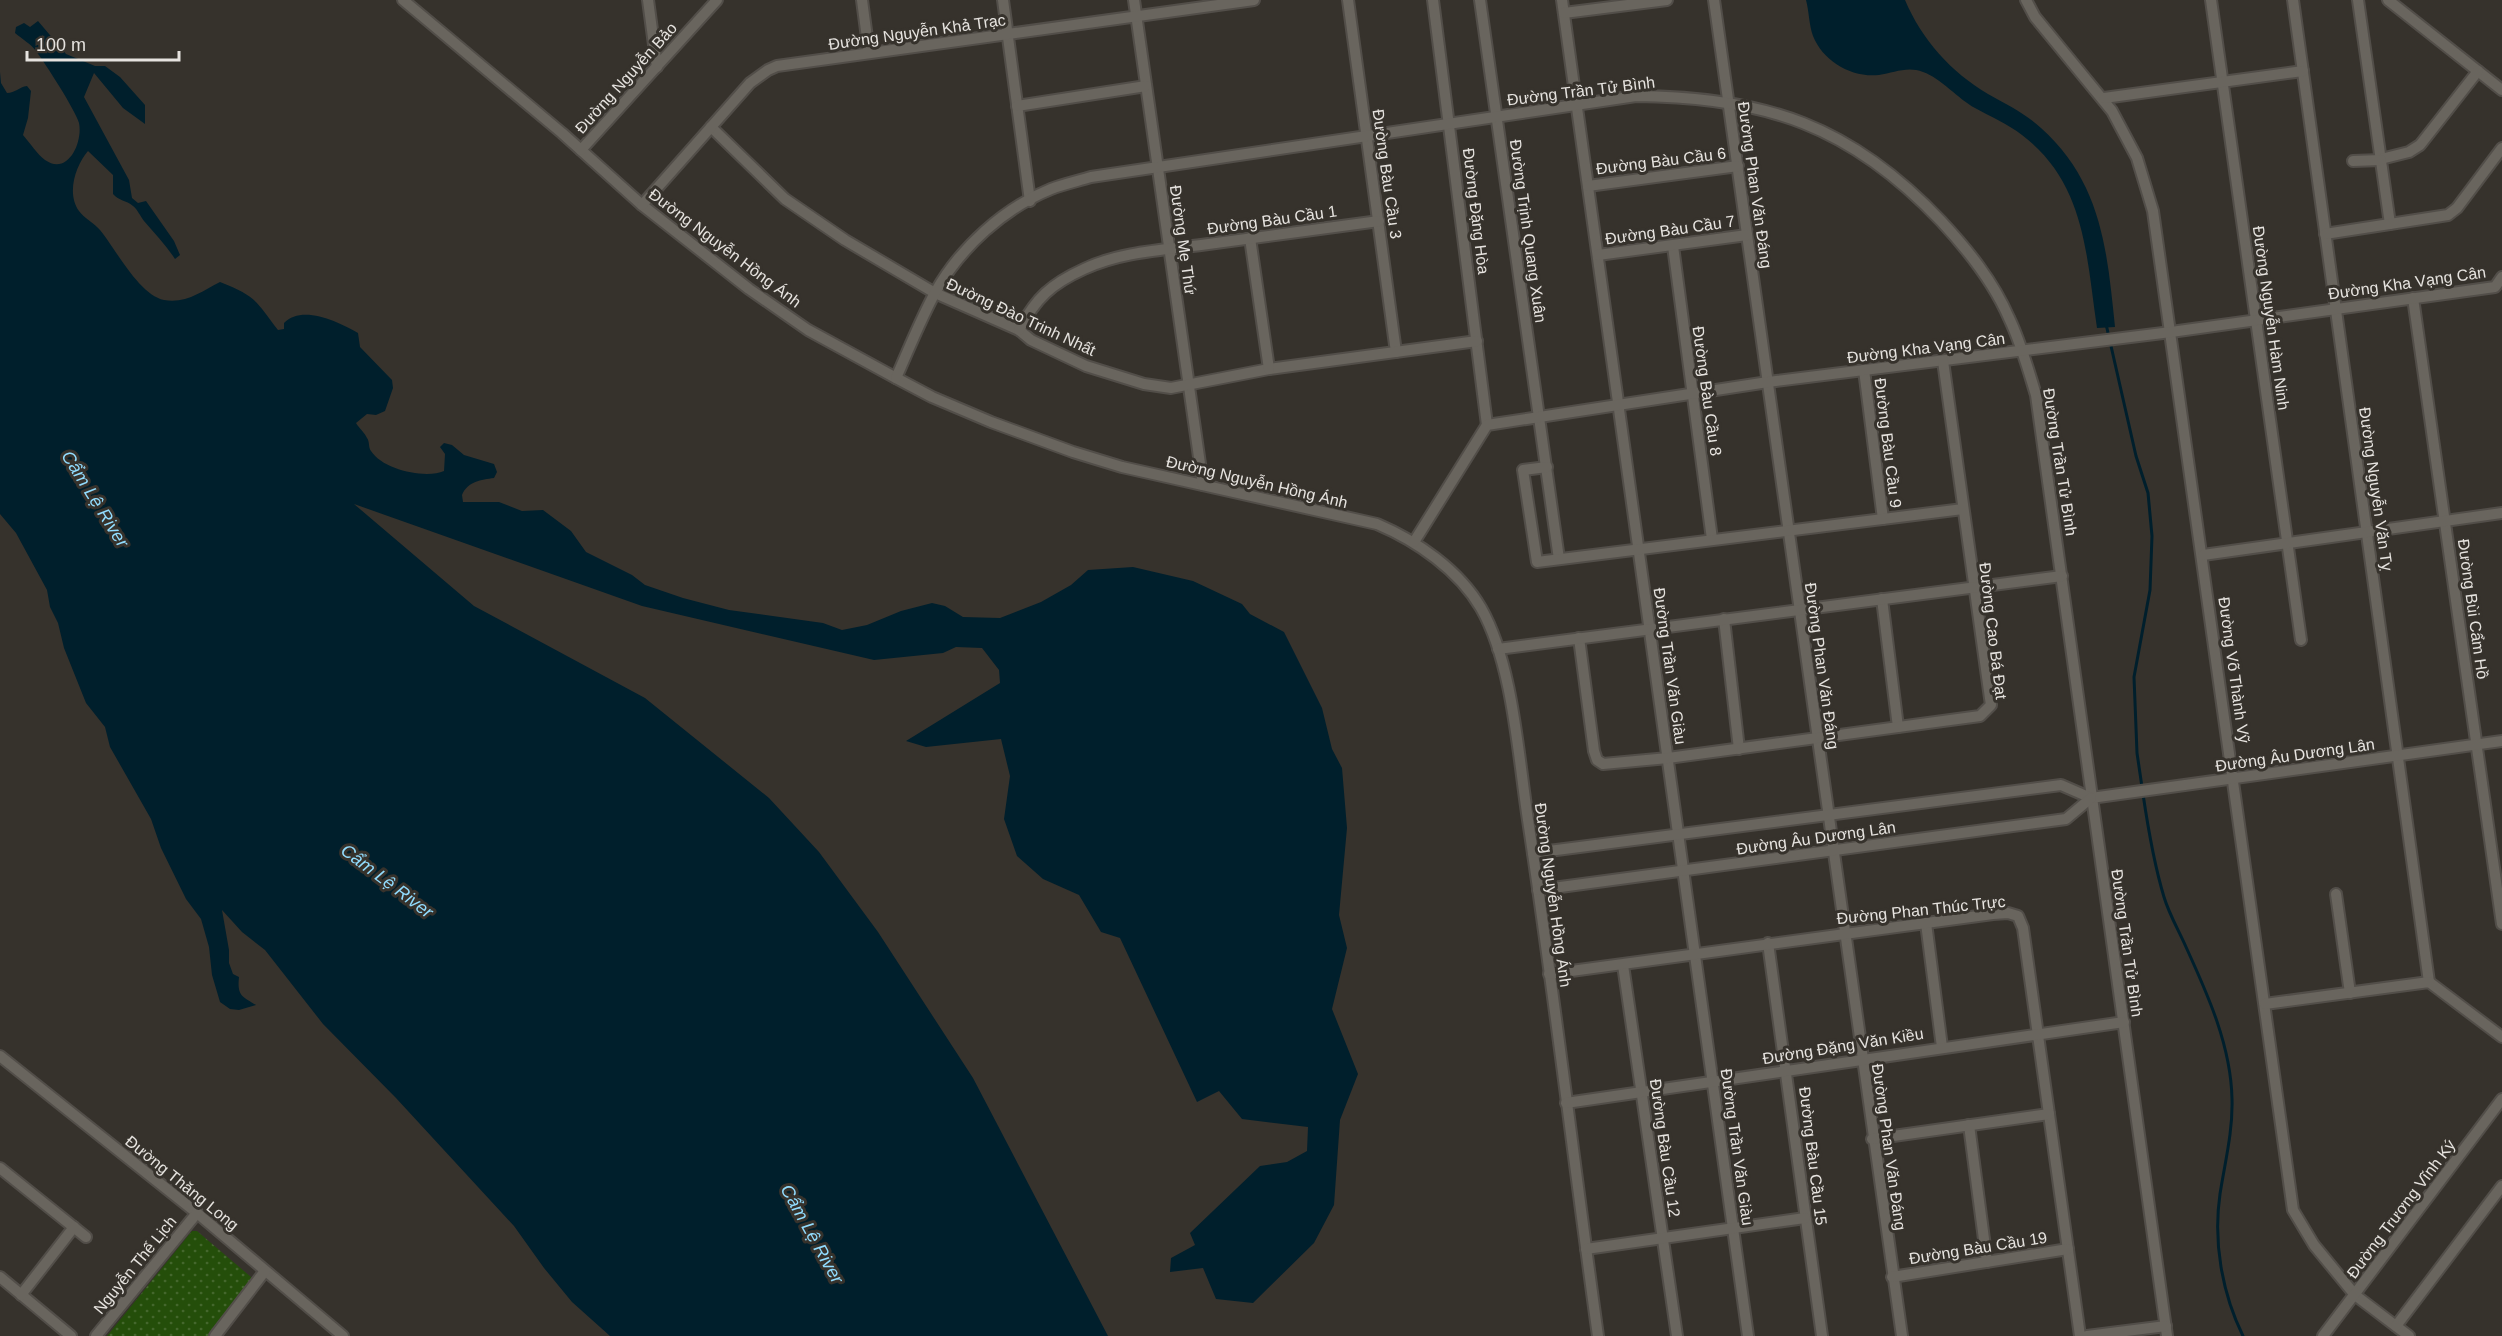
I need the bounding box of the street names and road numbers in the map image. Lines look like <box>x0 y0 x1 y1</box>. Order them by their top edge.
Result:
street label: Đường Nguyễn Khả Trạc <box>827 10 1007 53</box>
street label: Đường Nguyễn Bảo <box>571 18 680 137</box>
street label: Đường Trần Tử Bình <box>1506 73 1656 109</box>
street label: Đường Phan Văn Đáng <box>1735 101 1775 269</box>
street label: Đường Bàu Cầu 3 <box>1369 108 1405 240</box>
street label: Đường Trịnh Quang Xuân <box>1507 138 1549 324</box>
street label: Đường Bàu Cầu 6 <box>1595 145 1727 177</box>
street label: Đường Đặng Hòa <box>1460 147 1492 275</box>
street label: Đường Mẹ Thứ <box>1167 184 1199 296</box>
street label: Đường Nguyễn Hồng Ánh <box>646 185 805 311</box>
street label: Đường Bàu Cầu 1 <box>1206 202 1338 238</box>
street label: Đường Bàu Cầu 7 <box>1604 212 1736 248</box>
street label: Đường Nguyễn Hàm Ninh <box>2250 225 2293 411</box>
street label: Đường Kha Vạng Cân <box>2327 264 2487 302</box>
street label: Đường Đào Trinh Nhất <box>944 275 1099 359</box>
street label: Đường Bàu Cầu 8 <box>1689 325 1725 457</box>
street label: Đường Kha Vạng Cân <box>1846 330 2006 366</box>
street label: Đường Bàu Cầu 9 <box>1872 377 1904 509</box>
street label: Đường Trần Tử Bình <box>2040 387 2080 537</box>
street label: Đường Nguyễn Văn Tỵ <box>2356 406 2397 572</box>
street label: Đường Nguyễn Hồng Ánh <box>1165 452 1350 511</box>
street label: Đường Bùi Cẩm Hồ <box>2455 538 2491 680</box>
street label: Đường Cao Bá Đạt <box>1976 562 2010 701</box>
street label: Đường Phan Văn Đáng <box>1802 582 1842 750</box>
street label: Đường Trần Văn Giàu <box>1651 587 1689 745</box>
street label: Đường Võ Thành Vỹ <box>2215 596 2253 744</box>
street label: Đường Âu Dương Lân <box>2214 734 2376 775</box>
street label: Đường Nguyễn Hồng Ánh <box>1532 802 1575 988</box>
street label: Đường Âu Dương Lân <box>1735 817 1897 858</box>
street label: Đường Trần Tử Bình <box>2108 868 2146 1018</box>
street label: Đường Phan Thúc Trực <box>1836 893 2006 927</box>
street label: Đường Đặng Văn Kiều <box>1761 1025 1925 1067</box>
street label: Đường Phan Văn Đáng <box>1869 1063 1909 1231</box>
street label: Đường Trần Văn Giàu <box>1718 1068 1756 1226</box>
street label: Đường Bàu Cầu 12 <box>1647 1078 1683 1218</box>
street label: Đường Bàu Cầu 15 <box>1796 1086 1830 1226</box>
street label: Đường Thăng Long <box>122 1132 242 1234</box>
street label: Đường Trương Vĩnh Ký <box>2343 1137 2459 1281</box>
street label: Nguyễn Thế Lịch <box>90 1212 180 1317</box>
street label: Đường Bàu Cầu 19 <box>1908 1229 2048 1267</box>

